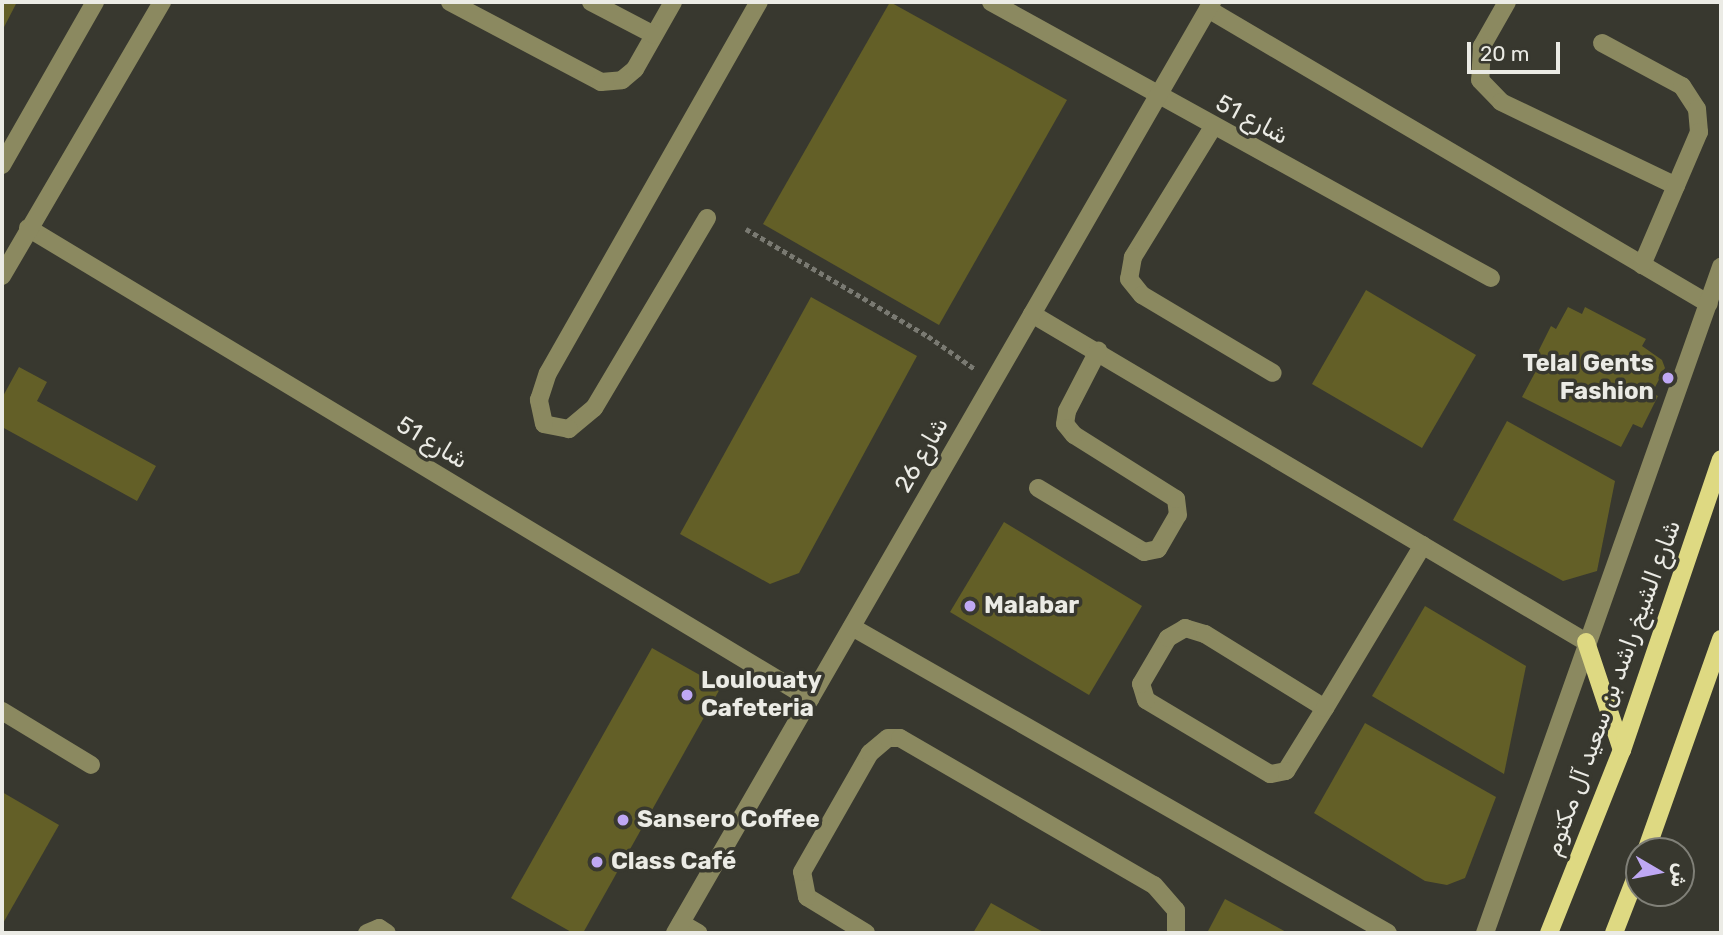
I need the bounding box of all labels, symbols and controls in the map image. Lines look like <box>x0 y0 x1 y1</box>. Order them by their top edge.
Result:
scale bar <box>1471 28 1564 72</box>
text: 20 m <box>1480 41 1529 66</box>
street label: شارع 51 <box>1211 89 1293 151</box>
place label: Telal Gents Fashion <box>1522 350 1654 406</box>
marker: Telal Gents Fashion <box>1660 370 1676 386</box>
street label: شارع 51 <box>391 411 473 475</box>
street label: شارع 26 <box>889 412 955 498</box>
street label: شارع الشيخ راشد بن سعيد آل مكتوم <box>1539 516 1687 860</box>
place label: Malabar <box>984 592 1079 620</box>
marker: Malabar <box>962 598 978 614</box>
place label: Loulouaty Cafeteria <box>701 667 822 723</box>
marker: Loulouaty Cafeteria <box>679 687 695 703</box>
place label: Sansero Coffee <box>637 806 820 834</box>
marker: Sansero Coffee <box>615 812 631 828</box>
north arrow <box>1625 837 1695 907</box>
place label: Class Café <box>611 848 736 876</box>
marker: Class Café <box>589 854 605 870</box>
text: ش <box>1666 862 1693 889</box>

